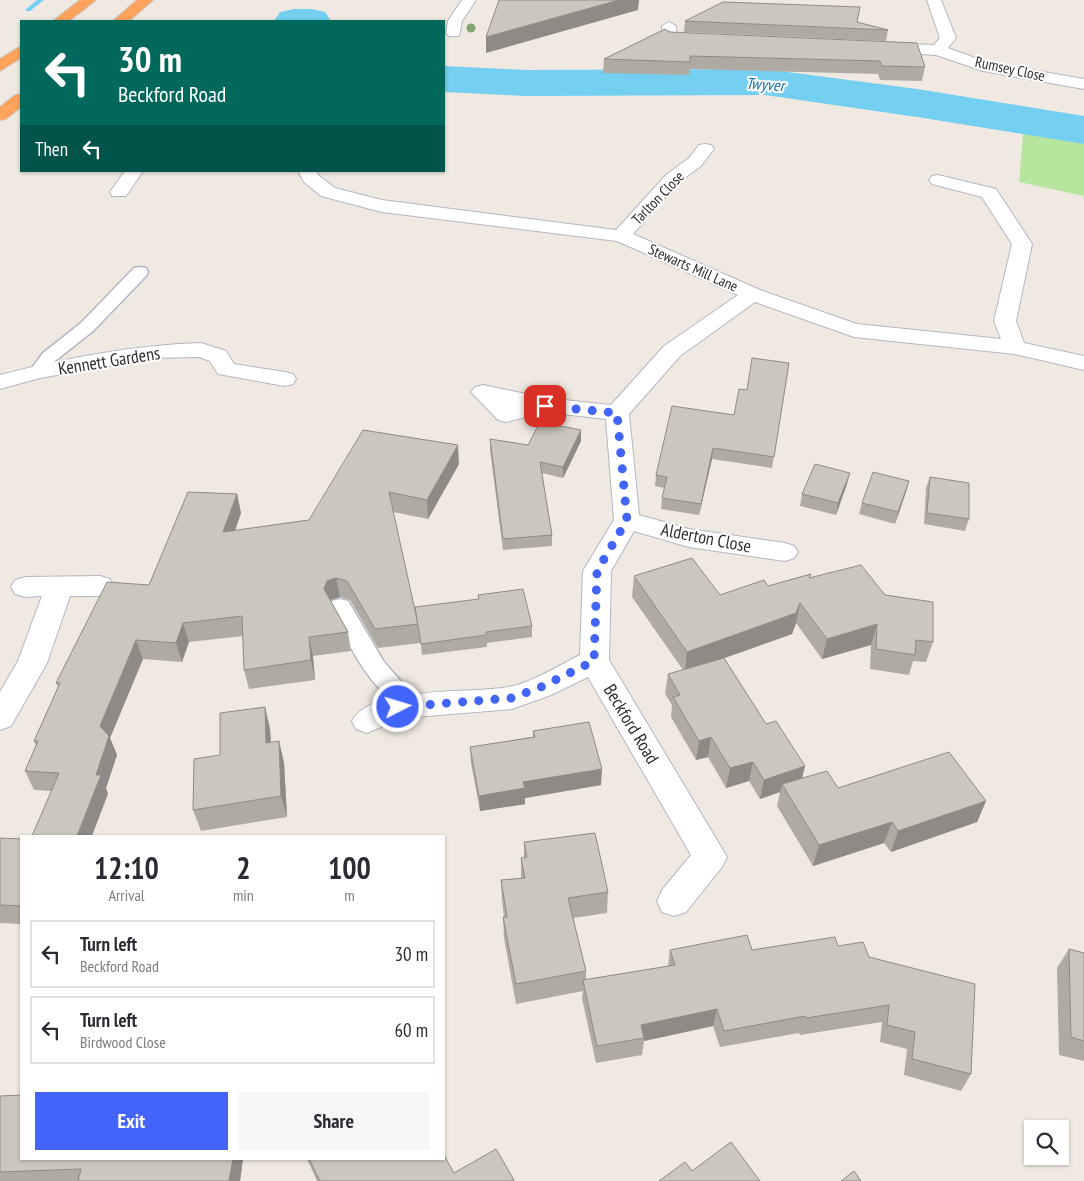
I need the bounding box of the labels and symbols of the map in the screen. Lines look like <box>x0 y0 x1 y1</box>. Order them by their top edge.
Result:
street label: Rumsey Close <box>973 52 1047 85</box>
water label: Twyver <box>745 73 788 96</box>
street label: Tarlton Close <box>627 167 688 228</box>
street label: Stewarts Mill Lane <box>645 239 741 296</box>
street label: Kennett Gardens <box>56 341 161 380</box>
pin <box>524 385 566 427</box>
street label: Alderton Close <box>659 518 753 558</box>
position arrow <box>371 680 423 732</box>
street label: Beckford Road <box>599 680 664 768</box>

